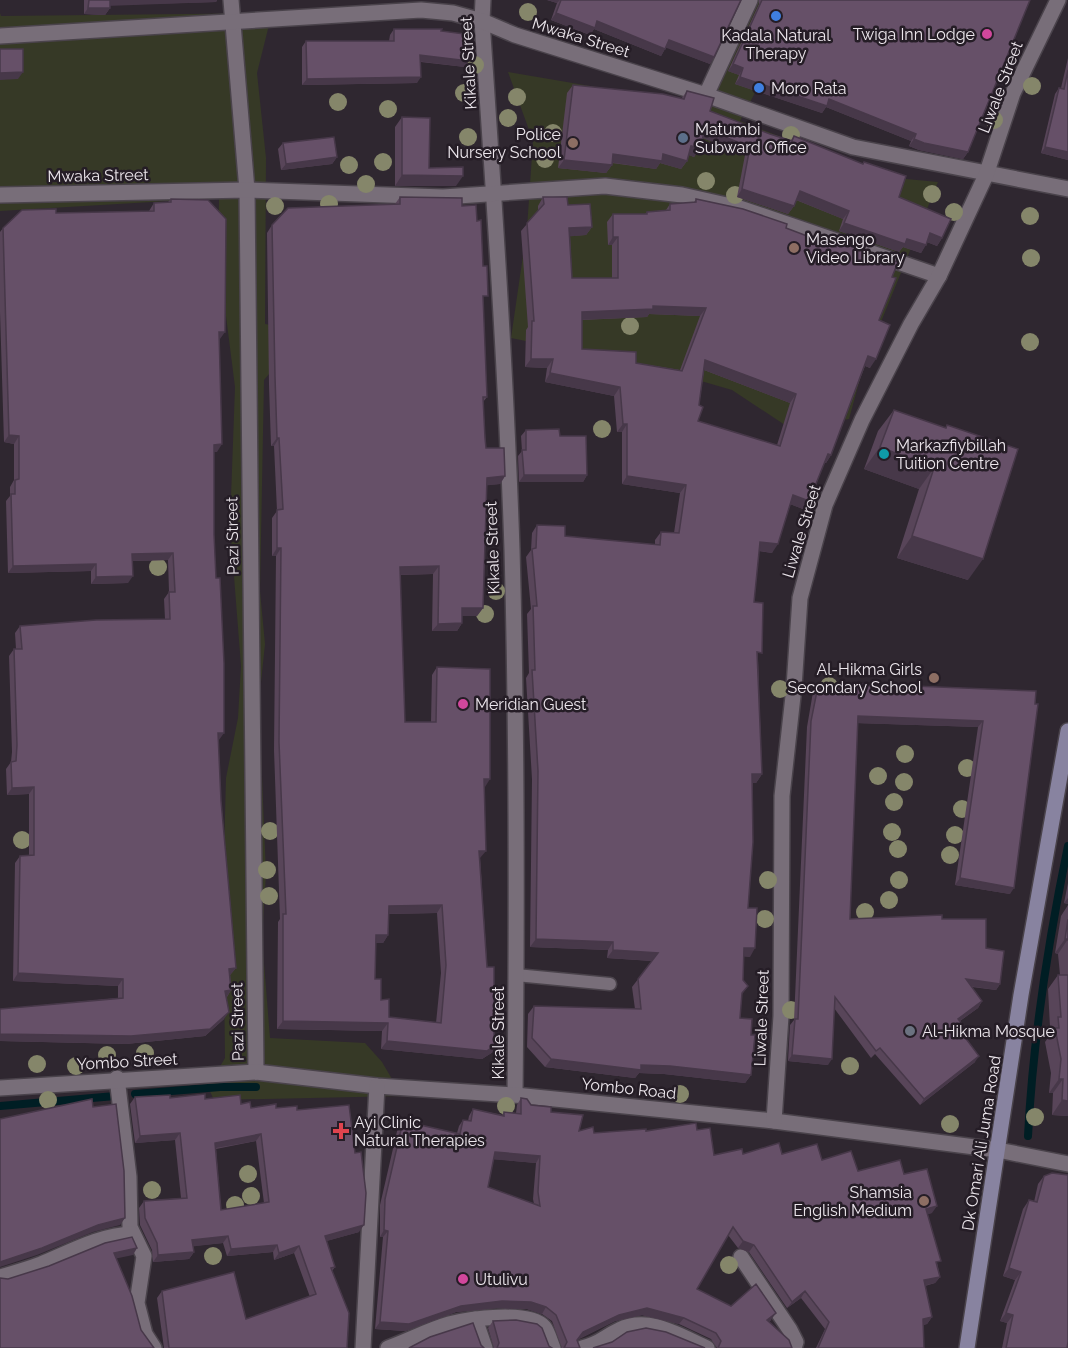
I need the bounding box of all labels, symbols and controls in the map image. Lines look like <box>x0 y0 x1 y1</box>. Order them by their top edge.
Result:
marker: Kadala Natural Therapy <box>769 9 783 23</box>
street label: Mwaka Street <box>530 14 633 62</box>
street label: Kikale Street <box>457 15 480 110</box>
place label: Twiga Inn Lodge <box>853 25 975 44</box>
place label: Kadala Natural Therapy <box>721 26 831 63</box>
marker: Twiga Inn Lodge <box>980 27 994 41</box>
street label: Liwale Street <box>974 38 1027 136</box>
place label: Moro Rata <box>771 79 846 98</box>
marker: Moro Rata <box>752 81 766 95</box>
place label: Matumbi Subward Office <box>695 120 807 157</box>
place label: Police Nursery School <box>447 125 562 162</box>
marker: Matumbi Subward Office <box>676 131 690 145</box>
marker: Police Nursery School <box>566 136 580 150</box>
street label: Mwaka Street <box>47 165 149 186</box>
place label: Masengo Video Library <box>806 230 905 267</box>
marker: Masengo Video Library <box>787 241 801 255</box>
place label: Markazfiybillah Tuition Centre <box>896 436 1006 473</box>
marker: Markazfiybillah Tuition Centre <box>877 447 891 461</box>
street label: Liwale Street <box>778 482 825 580</box>
street label: Pazi Street <box>222 496 243 575</box>
street label: Kikale Street <box>481 500 504 595</box>
place label: Al-Hikma Girls Secondary School <box>788 660 923 697</box>
marker: Al-Hikma Girls Secondary School <box>927 671 941 685</box>
place label: Meridian Guest <box>475 695 587 714</box>
marker: Meridian Guest <box>456 697 470 711</box>
street label: Liwale Street <box>750 969 773 1067</box>
street label: Pazi Street <box>227 982 248 1061</box>
street label: Kikale Street <box>489 986 508 1080</box>
place label: Al-Hikma Mosque <box>922 1022 1055 1041</box>
marker: Al-Hikma Mosque <box>903 1024 917 1038</box>
street label: Yombo Street <box>76 1049 179 1074</box>
street label: Dk Omari Ali Juma Road <box>958 1054 1005 1232</box>
street label: Yombo Road <box>581 1074 677 1103</box>
place label: Ayi Clinic Natural Therapies <box>354 1113 485 1150</box>
marker: Ayi Clinic Natural Therapies <box>332 1122 350 1140</box>
place label: Shamsia English Medium <box>793 1183 912 1220</box>
marker: Shamsia English Medium <box>917 1194 931 1208</box>
place label: Utulivu <box>475 1270 528 1289</box>
marker: Utulivu <box>456 1272 470 1286</box>

